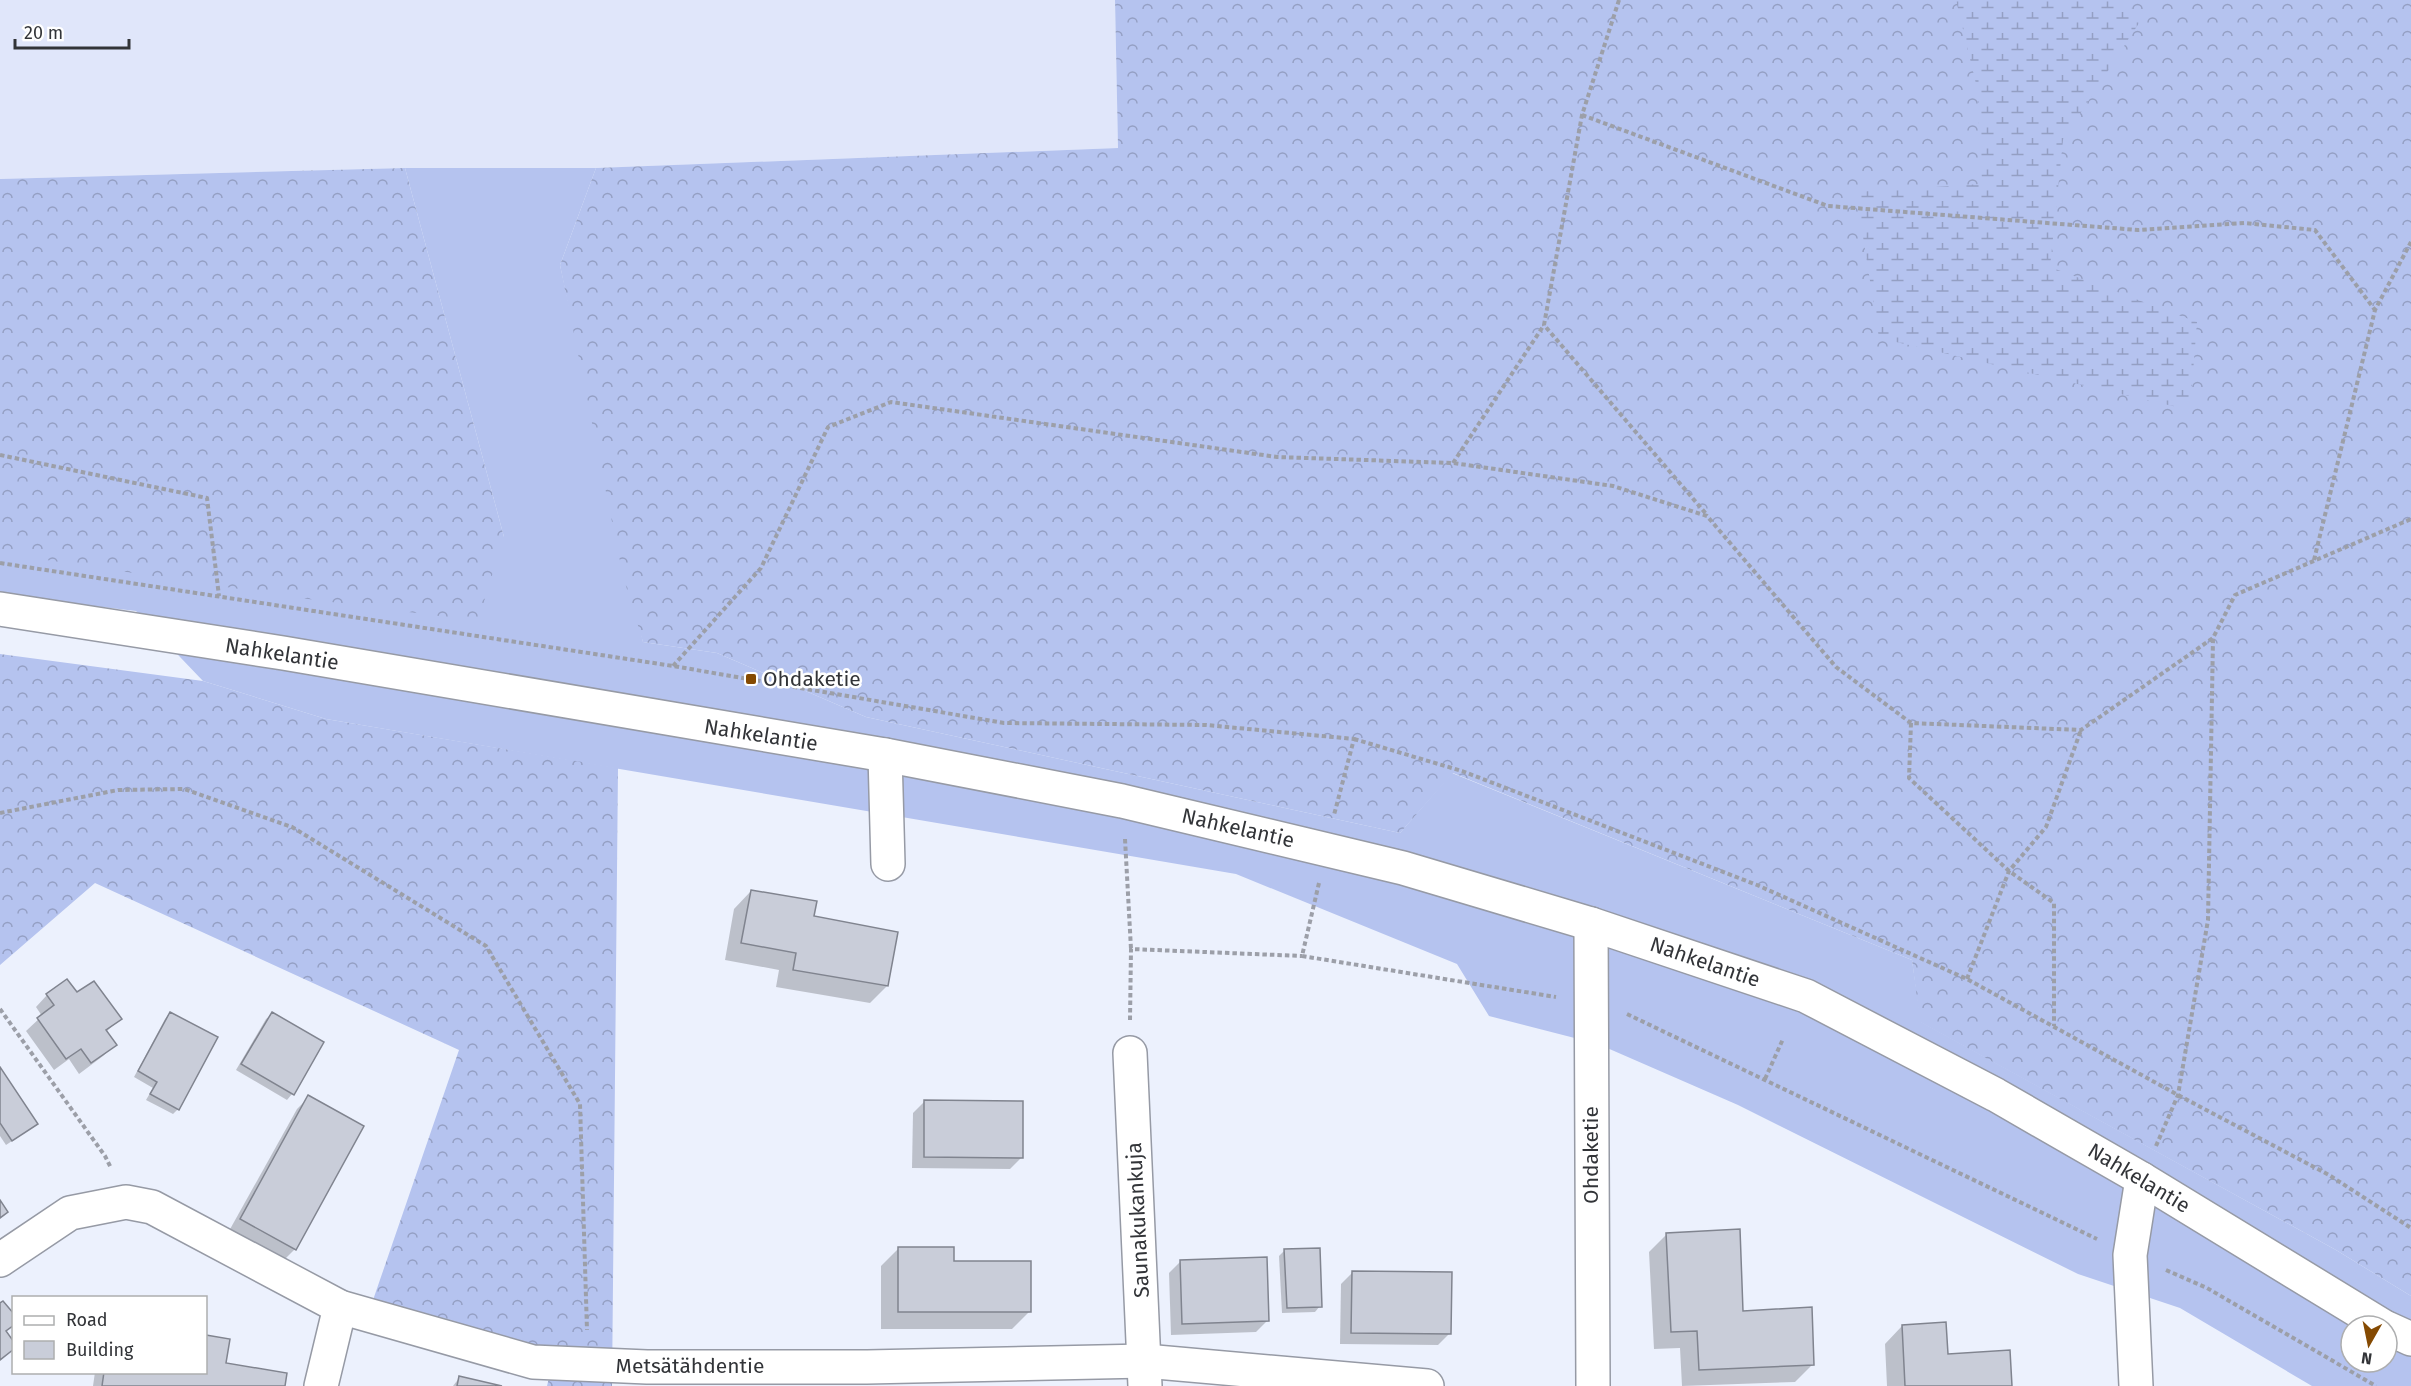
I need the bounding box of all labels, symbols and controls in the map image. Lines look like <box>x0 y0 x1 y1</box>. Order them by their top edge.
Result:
scale bar <box>15 12 129 50</box>
text: 20 m <box>24 22 63 44</box>
street label: Nahkelantie <box>223 632 341 676</box>
place label: Ohdaketie <box>763 666 861 692</box>
marker: Ohdaketie <box>744 672 758 686</box>
street label: Nahkelantie <box>702 713 820 757</box>
street label: Nahkelantie <box>1179 802 1297 854</box>
street label: Nahkelantie <box>1646 931 1764 993</box>
street label: Ohdaketie <box>1578 1106 1604 1204</box>
street label: Nahkelantie <box>2083 1137 2195 1219</box>
street label: Saunakukankuja <box>1121 1141 1155 1299</box>
legend <box>12 1296 207 1374</box>
text: Road <box>66 1309 108 1331</box>
north arrow <box>2339 1314 2399 1374</box>
text: Building <box>66 1339 134 1361</box>
text: N <box>2360 1348 2373 1369</box>
street label: Metsätähdentie <box>616 1353 764 1379</box>

